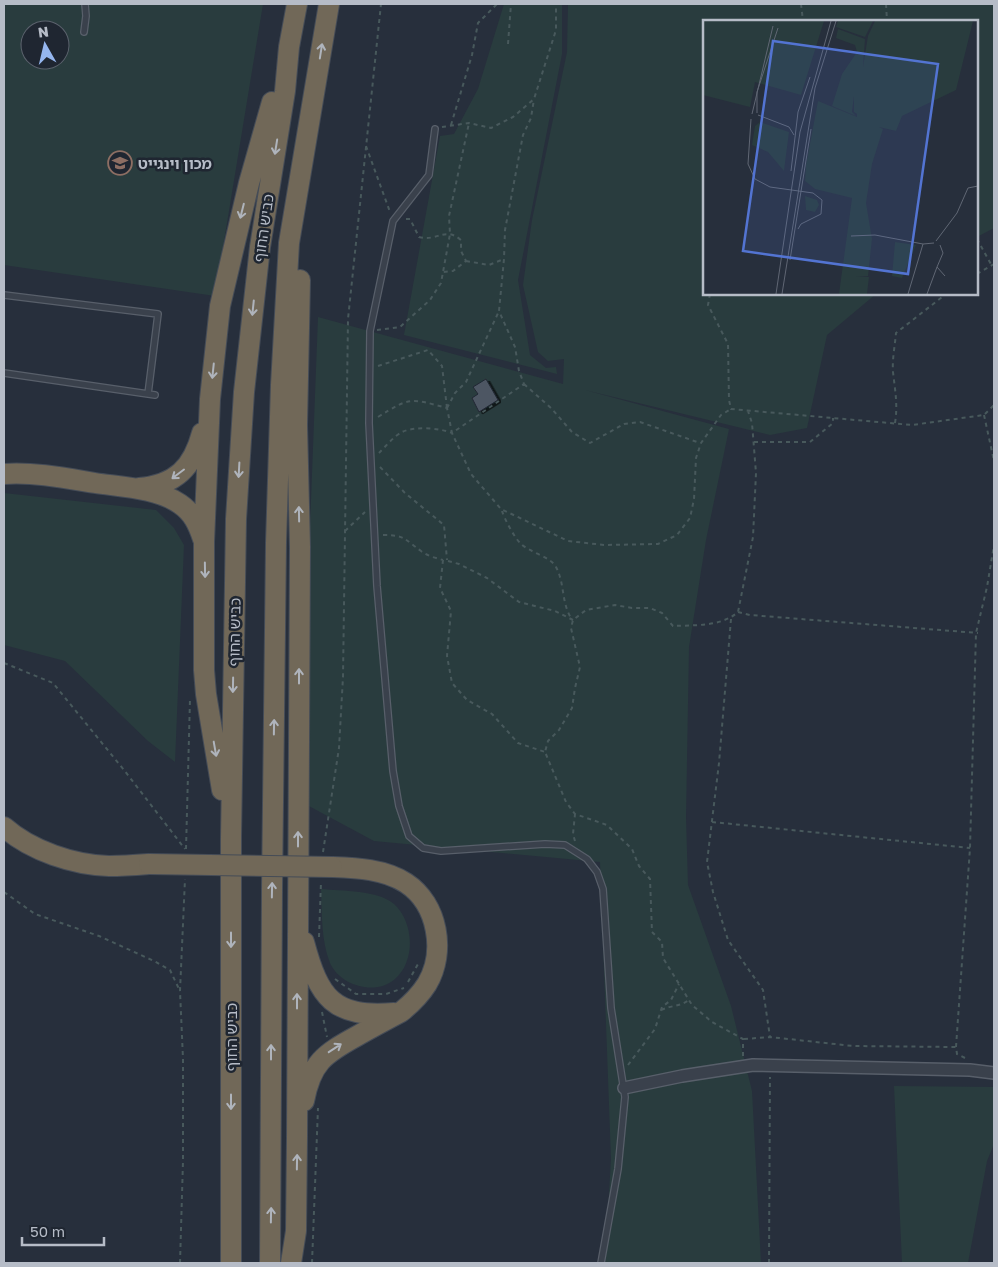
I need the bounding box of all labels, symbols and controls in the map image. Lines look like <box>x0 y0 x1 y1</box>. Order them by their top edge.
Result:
north arrow <box>20 20 70 70</box>
inset map <box>703 20 978 295</box>
text: N <box>37 22 50 41</box>
one-way arrow <box>316 44 326 60</box>
one-way arrow <box>271 139 281 155</box>
school or university icon: מכון וינגייט <box>107 150 133 176</box>
place label: מכון וינגייט <box>138 154 212 172</box>
street label: כביש החוף <box>249 193 277 263</box>
one-way arrow <box>237 203 246 219</box>
one-way arrow <box>248 300 258 316</box>
one-way arrow <box>208 363 218 379</box>
one-way arrow <box>235 461 244 477</box>
one-way arrow <box>171 469 185 479</box>
one-way arrow <box>294 506 304 522</box>
one-way arrow <box>200 562 209 578</box>
street label: כביש החוף <box>224 597 244 666</box>
one-way arrow <box>294 669 304 685</box>
one-way arrow <box>228 676 238 692</box>
one-way arrow <box>269 719 279 736</box>
one-way arrow <box>211 741 221 757</box>
one-way arrow <box>293 831 303 848</box>
one-way arrow <box>267 882 277 898</box>
one-way arrow <box>226 931 236 947</box>
one-way arrow <box>292 994 302 1010</box>
street label: כביש החוף <box>222 1002 240 1071</box>
one-way arrow <box>328 1043 342 1053</box>
one-way arrow <box>266 1044 276 1060</box>
one-way arrow <box>226 1094 236 1110</box>
one-way arrow <box>292 1155 302 1171</box>
one-way arrow <box>266 1207 276 1223</box>
scale bar <box>22 1214 105 1246</box>
text: 50 m <box>30 1222 65 1240</box>

